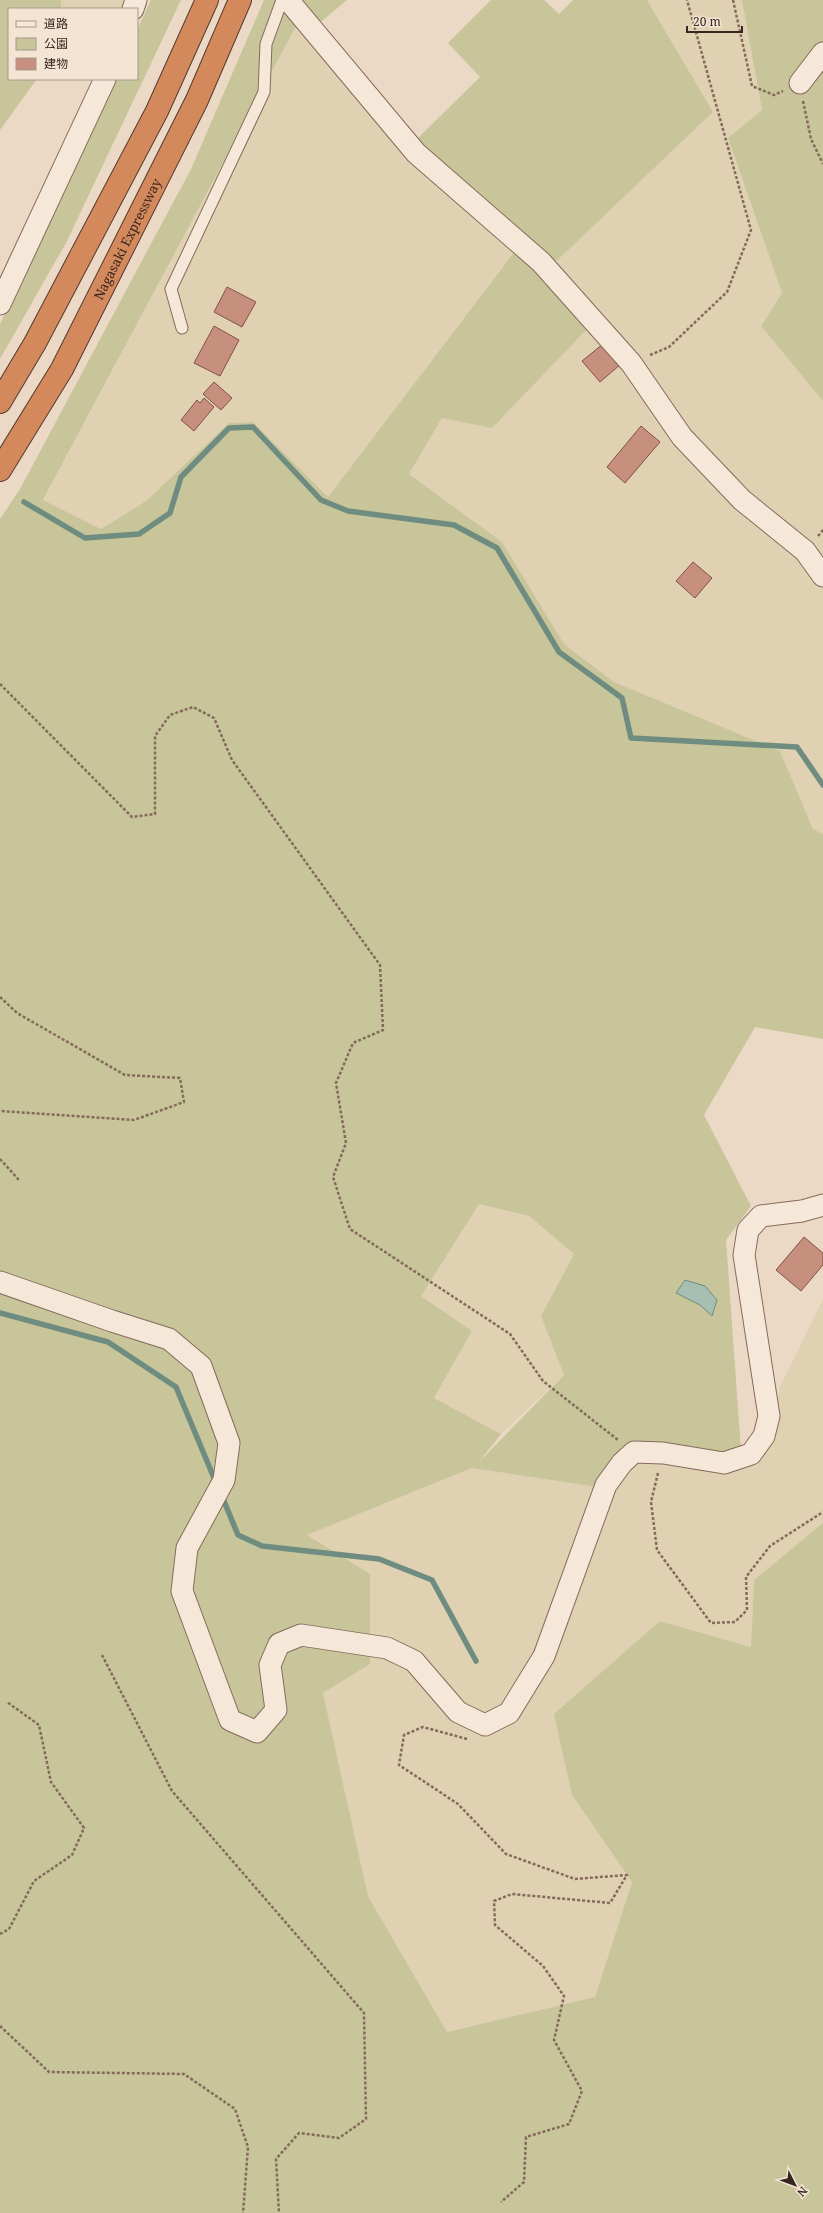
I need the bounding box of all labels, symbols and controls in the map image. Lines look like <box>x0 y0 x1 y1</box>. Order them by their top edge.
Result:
legend <box>8 8 138 80</box>
scale bar <box>687 8 742 34</box>
text: 20 m <box>693 13 721 30</box>
text: 道路 <box>44 15 68 32</box>
text: 公園 <box>44 35 68 52</box>
text: 建物 <box>44 55 68 72</box>
street label: Nagasaki Expressway <box>89 174 166 303</box>
north arrow <box>775 2165 815 2205</box>
text: N <box>794 2184 811 2201</box>

